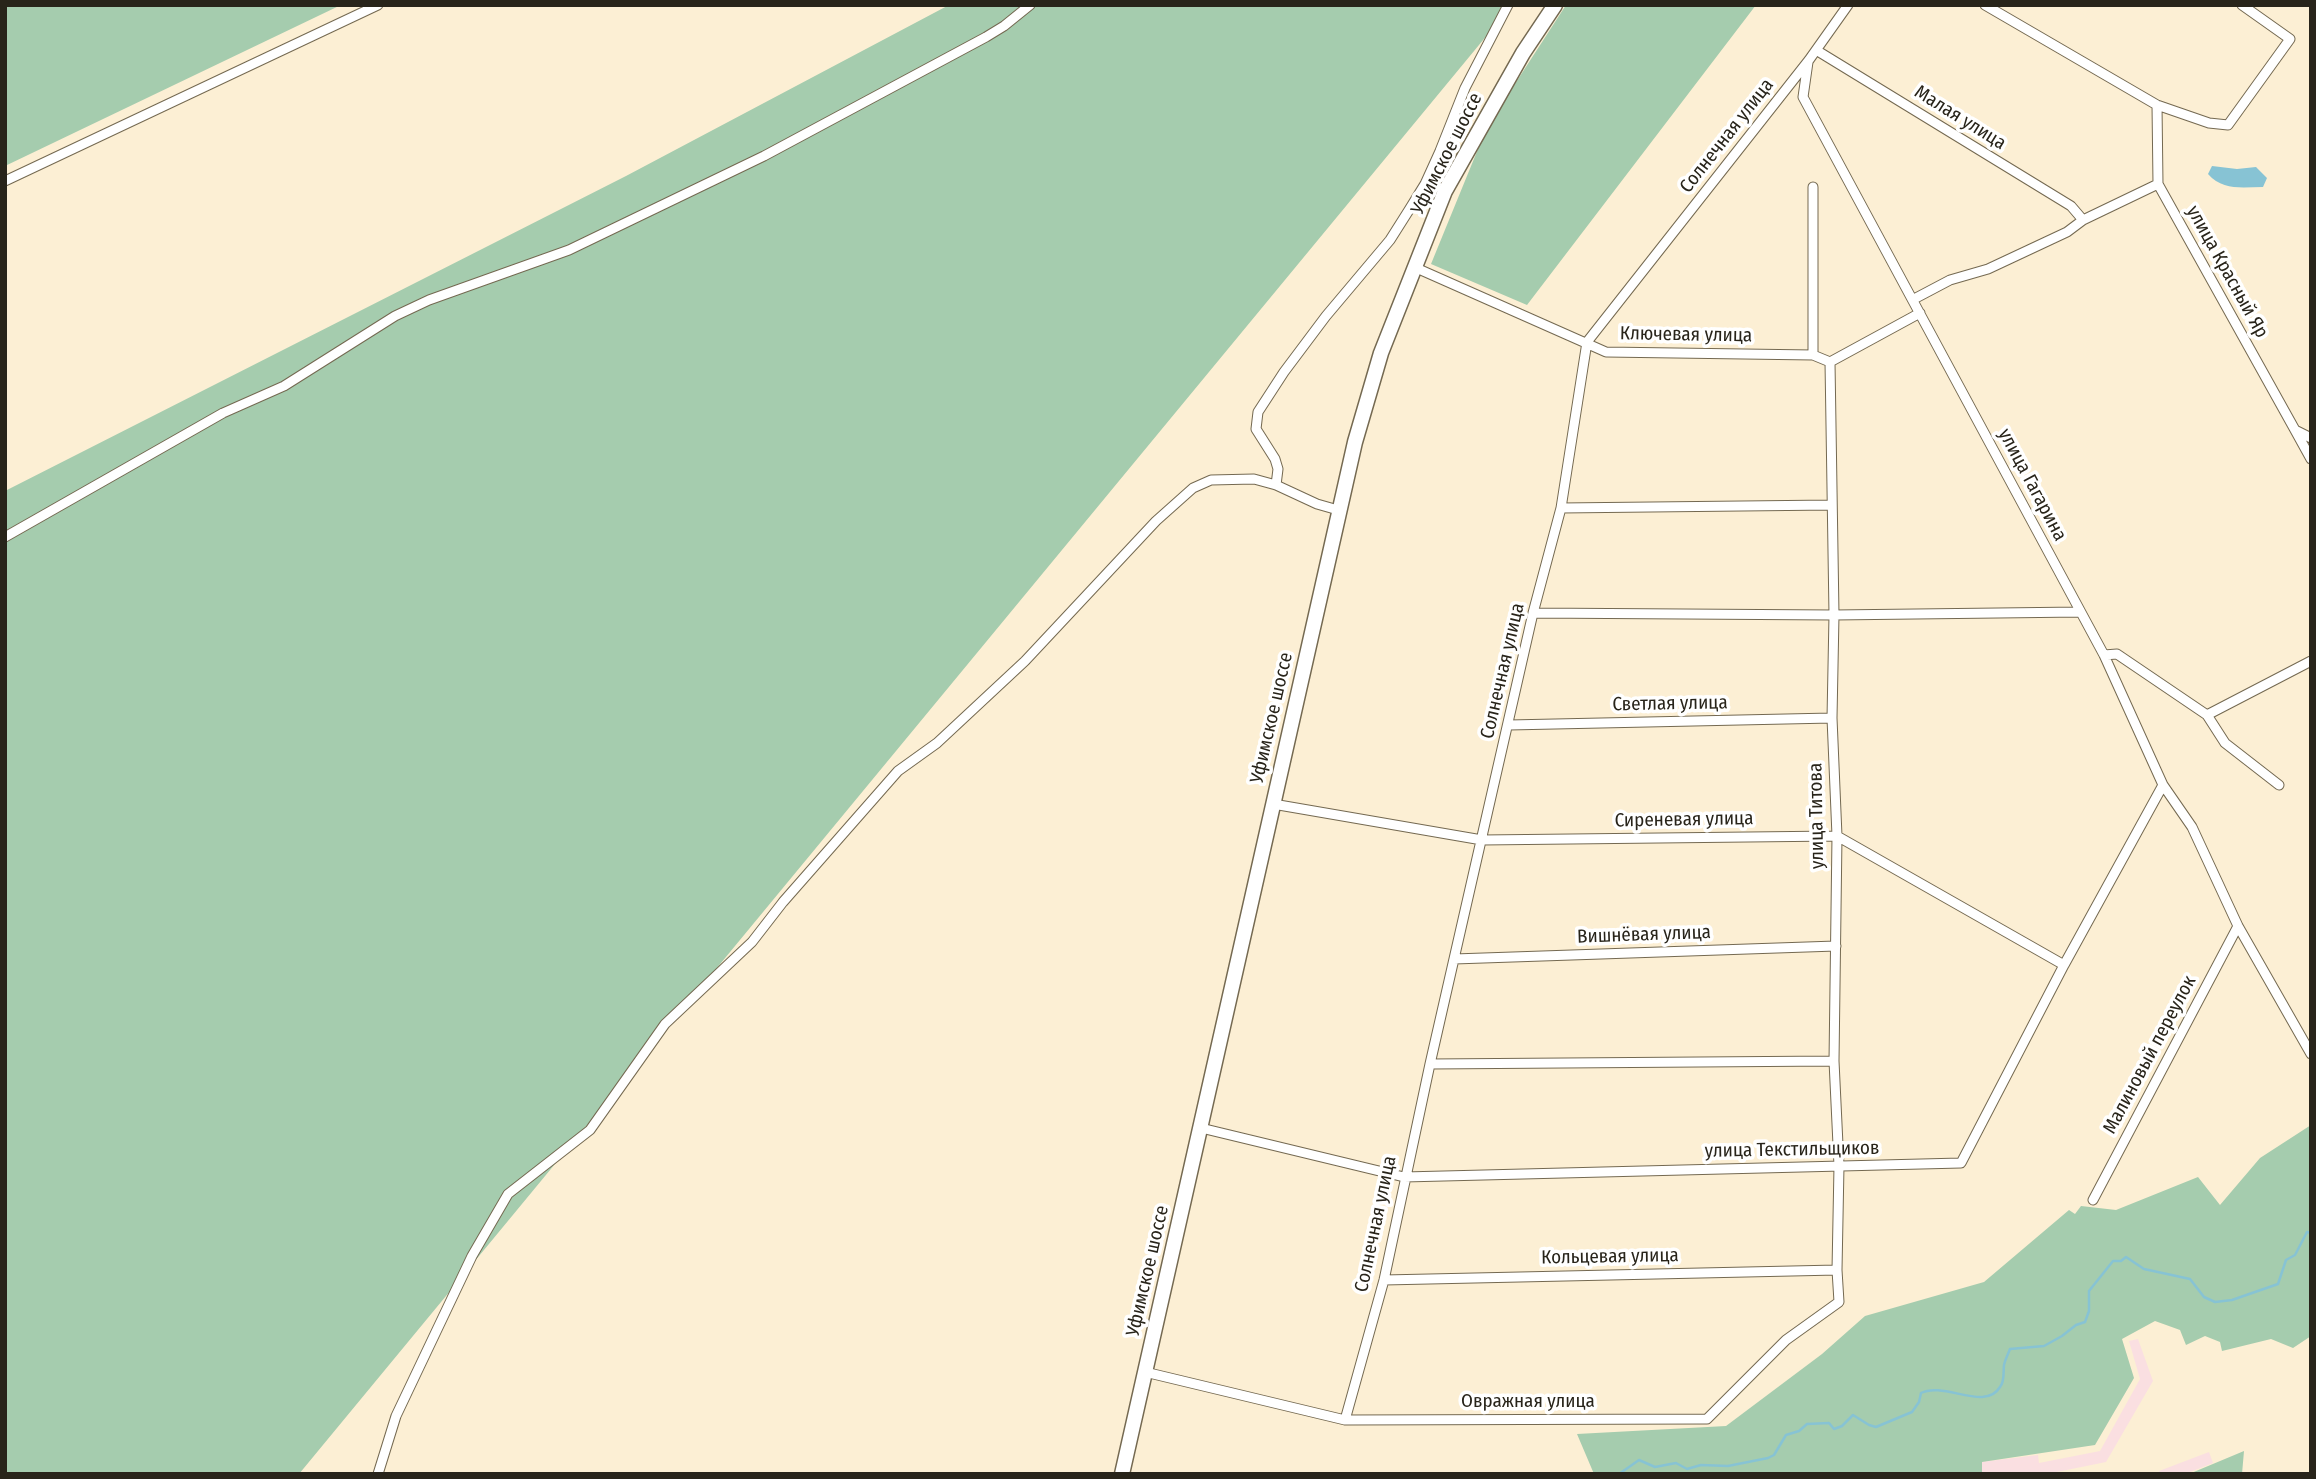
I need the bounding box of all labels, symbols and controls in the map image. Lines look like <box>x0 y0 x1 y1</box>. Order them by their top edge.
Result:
street label: Солнечная улица <box>1675 74 1779 198</box>
street label: Малая улица <box>1910 81 2010 155</box>
street label: Уфимское шоссе <box>1407 89 1487 219</box>
street label: улица Красный Яр <box>2181 202 2273 342</box>
street label: Ключевая улица <box>1620 322 1752 348</box>
street label: улица Гагарина <box>1993 425 2071 545</box>
street label: Солнечная улица <box>1476 601 1530 741</box>
street label: Уфимское шоссе <box>1246 650 1298 786</box>
street label: Светлая улица <box>1612 692 1728 716</box>
street label: улица Титова <box>1805 763 1829 869</box>
street label: Сиреневая улица <box>1614 807 1754 833</box>
street label: Вишнёвая улица <box>1577 921 1711 949</box>
street label: Малиновый переулок <box>2099 972 2201 1138</box>
street label: улица Текстильщиков <box>1704 1137 1880 1163</box>
street label: Солнечная улица <box>1350 1154 1402 1294</box>
street label: Уфимское шоссе <box>1122 1203 1174 1339</box>
street label: Кольцевая улица <box>1541 1244 1679 1270</box>
street label: Овражная улица <box>1461 1391 1595 1413</box>

